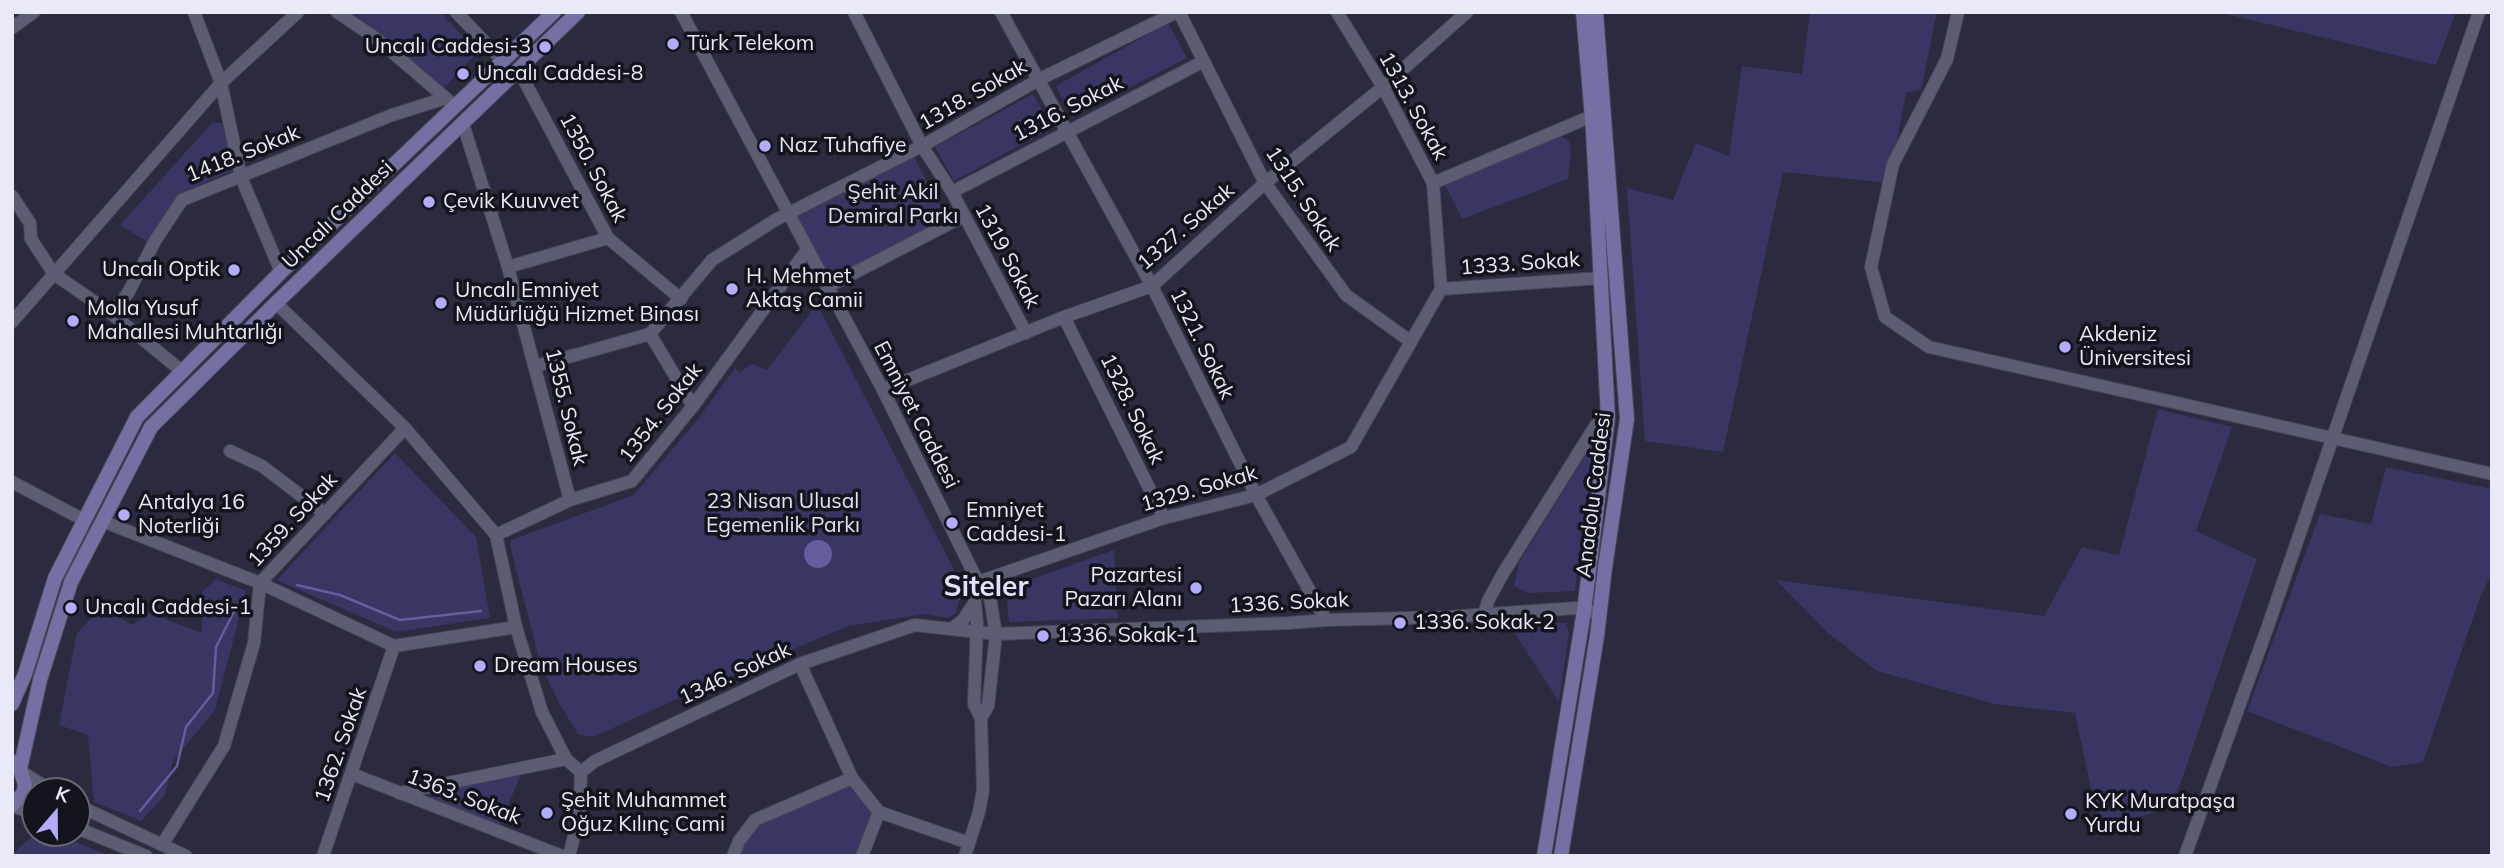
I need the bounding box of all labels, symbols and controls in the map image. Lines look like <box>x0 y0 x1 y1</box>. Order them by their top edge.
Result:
place label: Türk Telekom <box>687 31 814 57</box>
place label: Uncalı Caddesi-3 <box>365 34 531 60</box>
marker: Türk Telekom <box>665 36 681 52</box>
marker: Uncalı Caddesi-3 <box>537 39 553 55</box>
street label: 1313. Sokak <box>1373 47 1453 165</box>
street label: 1318. Sokak <box>915 54 1031 136</box>
place label: Uncalı Caddesi-8 <box>477 61 643 87</box>
marker: Uncalı Caddesi-8 <box>455 66 471 82</box>
street label: 1316. Sokak <box>1009 71 1127 147</box>
street label: 1350. Sokak <box>554 109 632 227</box>
street label: 1418. Sokak <box>183 120 303 188</box>
place label: Naz Tuhafiye <box>779 133 906 159</box>
marker: Naz Tuhafiye <box>757 138 773 154</box>
street label: 1315. Sokak <box>1260 142 1346 256</box>
street label: Uncalı Caddesi <box>277 156 399 274</box>
street label: 1327. Sokak <box>1133 178 1239 276</box>
park label: Şehit Akil Demiral Parkı <box>828 180 958 230</box>
place label: Çevik Kuuvvet <box>443 189 579 215</box>
marker: Çevik Kuuvvet <box>421 194 437 210</box>
street label: 1319 Sokak <box>969 199 1045 313</box>
street label: 1333. Sokak <box>1459 247 1581 281</box>
place label: Uncalı Optik <box>102 257 220 283</box>
marker: Uncalı Optik <box>226 262 242 278</box>
place label: H. Mehmet Aktaş Camii <box>746 264 863 314</box>
place label: Uncalı Emniyet Müdürlüğü Hizmet Binası <box>455 278 699 328</box>
marker: H. Mehmet Aktaş Camii <box>724 281 740 297</box>
street label: 1321. Sokak <box>1164 285 1240 403</box>
marker: Uncalı Emniyet Müdürlüğü Hizmet Binası <box>433 295 449 311</box>
place label: Molla Yusuf Mahallesi Muhtarlığı <box>87 296 283 346</box>
marker: Molla Yusuf Mahallesi Muhtarlığı <box>65 313 81 329</box>
place label: Akdeniz Üniversitesi <box>2079 322 2191 372</box>
street label: Emniyet Caddesi <box>868 337 964 493</box>
marker: Akdeniz Üniversitesi <box>2057 339 2073 355</box>
street label: 1355. Sokak <box>539 346 593 468</box>
street label: 1328. Sokak <box>1094 350 1170 468</box>
street label: 1354. Sokak <box>614 358 708 468</box>
street label: Anadolu Caddesi <box>1571 411 1617 579</box>
street label: 1329. Sokak <box>1138 460 1260 518</box>
street label: 1359. Sokak <box>243 468 343 572</box>
park label: 23 Nisan Ulusal Egemenlik Parkı <box>706 489 860 539</box>
place label: Antalya 16 Noterliği <box>138 490 245 540</box>
place label: Emniyet Caddesi-1 <box>966 498 1066 548</box>
marker: Antalya 16 Noterliği <box>116 507 132 523</box>
marker: Emniyet Caddesi-1 <box>944 515 960 531</box>
place label: Pazartesi Pazarı Alanı <box>1064 563 1182 613</box>
district label: Siteler <box>944 571 1028 605</box>
marker: Pazartesi Pazarı Alanı <box>1188 580 1204 596</box>
street label: 1336. Sokak <box>1228 587 1350 619</box>
place label: Uncalı Caddesi-1 <box>85 595 251 621</box>
marker: Uncalı Caddesi-1 <box>63 600 79 616</box>
place label: 1336. Sokak-2 <box>1414 610 1555 636</box>
marker: 1336. Sokak-2 <box>1392 615 1408 631</box>
place label: 1336. Sokak-1 <box>1057 623 1198 649</box>
marker: 1336. Sokak-1 <box>1035 628 1051 644</box>
street label: 1346. Sokak <box>675 637 795 711</box>
place label: Dream Houses <box>494 653 638 679</box>
marker: Dream Houses <box>472 658 488 674</box>
street label: 1362. Sokak <box>310 684 372 806</box>
street label: 1363. Sokak <box>404 764 524 830</box>
north arrow <box>21 777 91 847</box>
text: K <box>52 781 73 808</box>
place label: Şehit Muhammet Oğuz Kılınç Cami <box>561 788 726 838</box>
place label: KYK Muratpaşa Yurdu <box>2085 789 2235 839</box>
marker: Şehit Muhammet Oğuz Kılınç Cami <box>539 805 555 821</box>
marker: KYK Muratpaşa Yurdu <box>2063 806 2079 822</box>

